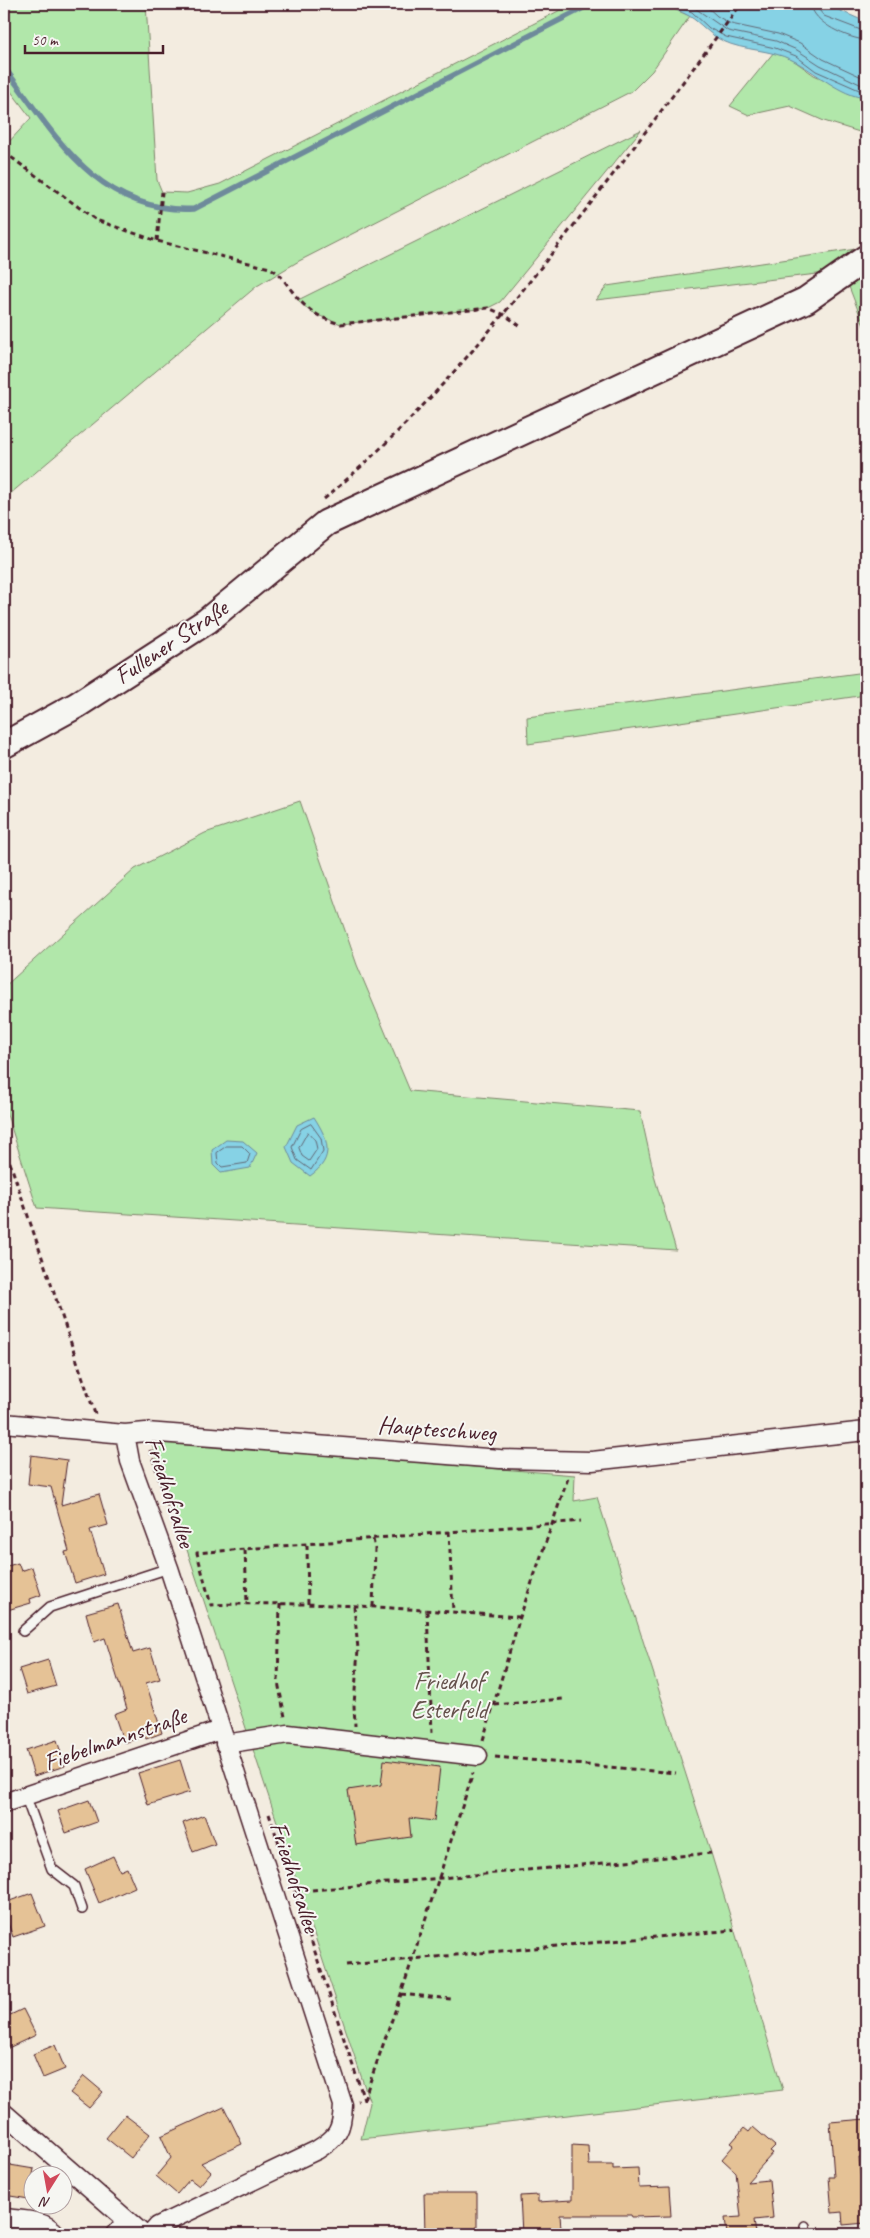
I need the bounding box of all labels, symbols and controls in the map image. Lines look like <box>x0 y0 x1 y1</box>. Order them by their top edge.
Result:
scale bar <box>25 22 162 54</box>
text: 50 m <box>32 31 59 50</box>
street label: Fullener Straße <box>108 591 235 692</box>
street label: Haupteschweg <box>377 1409 498 1449</box>
street label: Friedhofsallee <box>137 1433 203 1553</box>
park label: Friedhof Esterfeld <box>411 1665 490 1726</box>
street label: Fiebelmannstraße <box>39 1699 192 1778</box>
street label: Friedhofsallee <box>262 1818 328 1938</box>
north arrow <box>22 2166 72 2216</box>
text: N <box>37 2193 51 2211</box>

